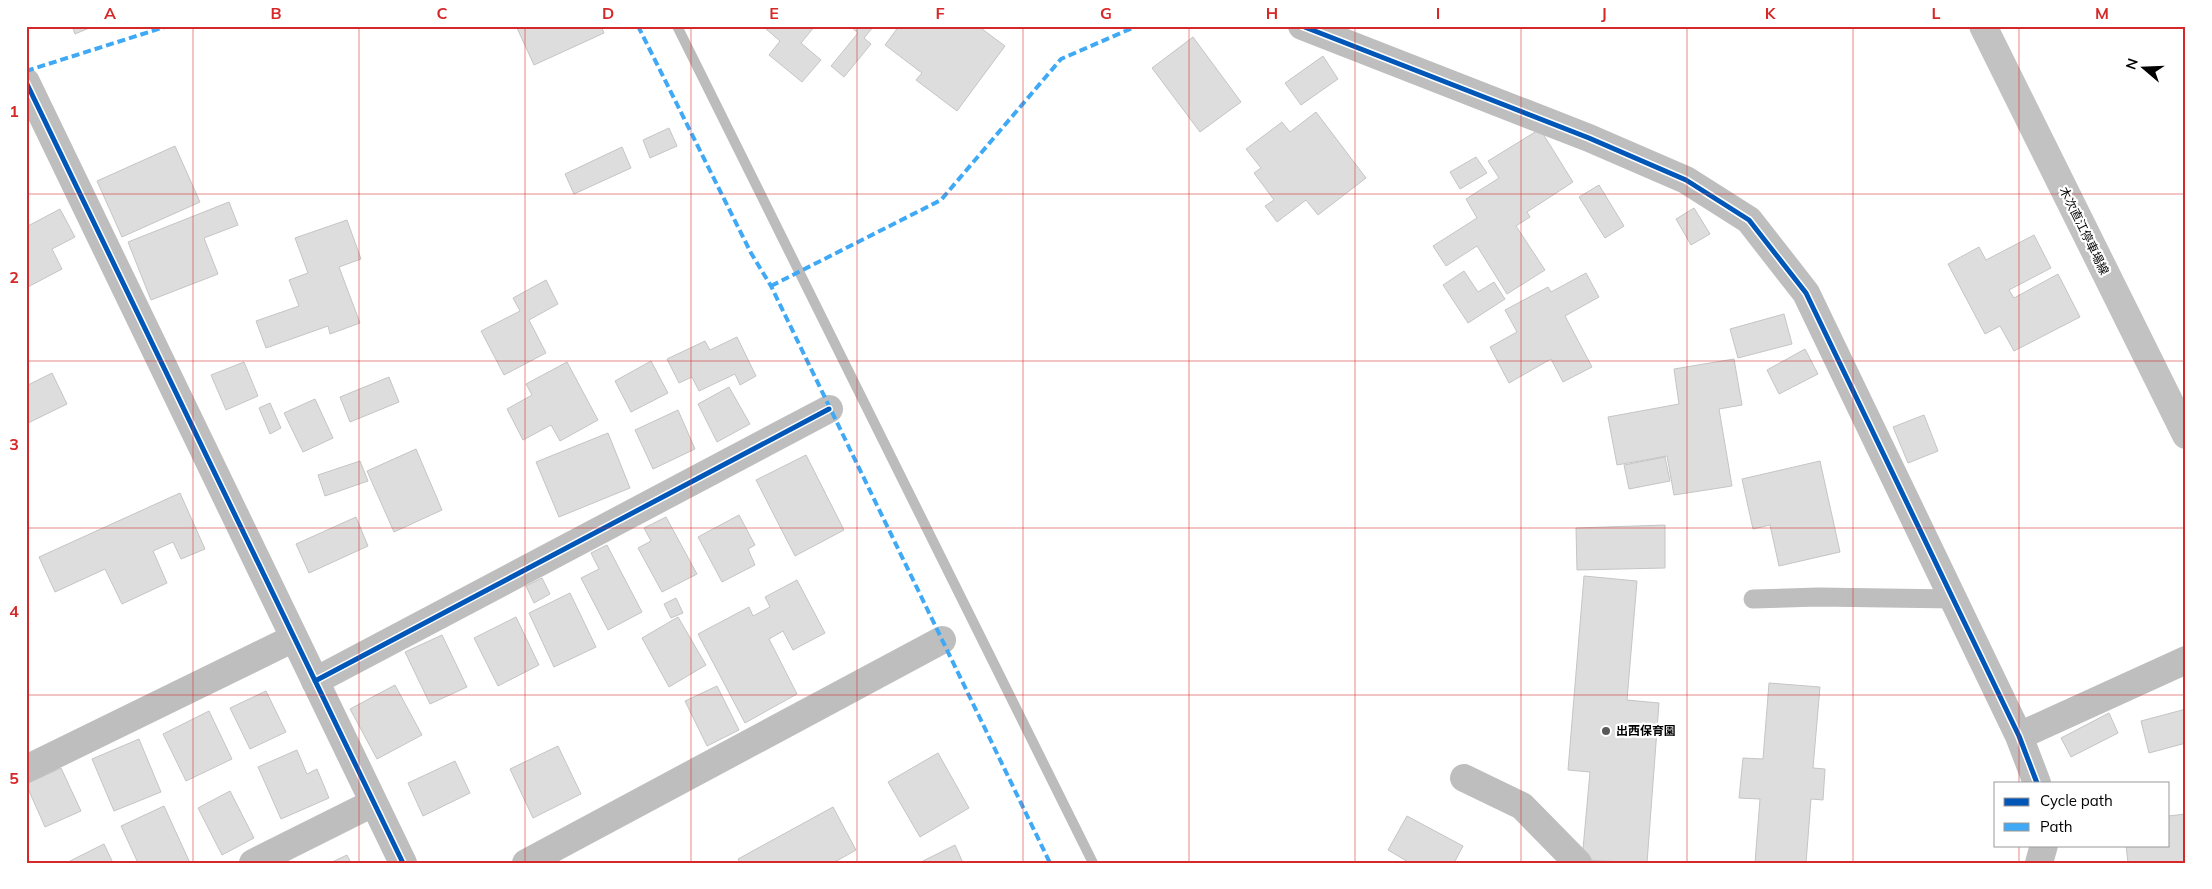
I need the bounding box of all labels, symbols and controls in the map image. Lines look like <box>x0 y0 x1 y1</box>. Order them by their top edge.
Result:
text: A <box>104 3 116 23</box>
text: B <box>270 3 282 23</box>
text: C <box>437 3 448 23</box>
text: D <box>602 3 614 23</box>
text: E <box>769 3 779 23</box>
text: F <box>935 3 945 23</box>
text: G <box>1100 3 1112 23</box>
text: H <box>1266 3 1278 23</box>
text: I <box>1436 3 1440 23</box>
text: J <box>1601 3 1607 23</box>
text: K <box>1765 3 1777 23</box>
text: L <box>1932 3 1941 23</box>
text: M <box>2095 3 2109 23</box>
north arrow <box>2120 42 2170 92</box>
text: N <box>2121 56 2142 72</box>
text: 1 <box>9 101 19 121</box>
street label: 木次直江停車場線 <box>2057 184 2112 277</box>
text: 2 <box>9 267 19 287</box>
text: 3 <box>9 434 19 454</box>
text: 4 <box>9 601 19 621</box>
place label: 出西保育園 <box>1616 723 1676 738</box>
marker: 出西保育園 <box>1600 725 1612 737</box>
text: 5 <box>9 768 19 788</box>
legend <box>1994 782 2170 846</box>
text: Cycle path <box>2040 791 2113 810</box>
text: Path <box>2040 817 2072 836</box>

